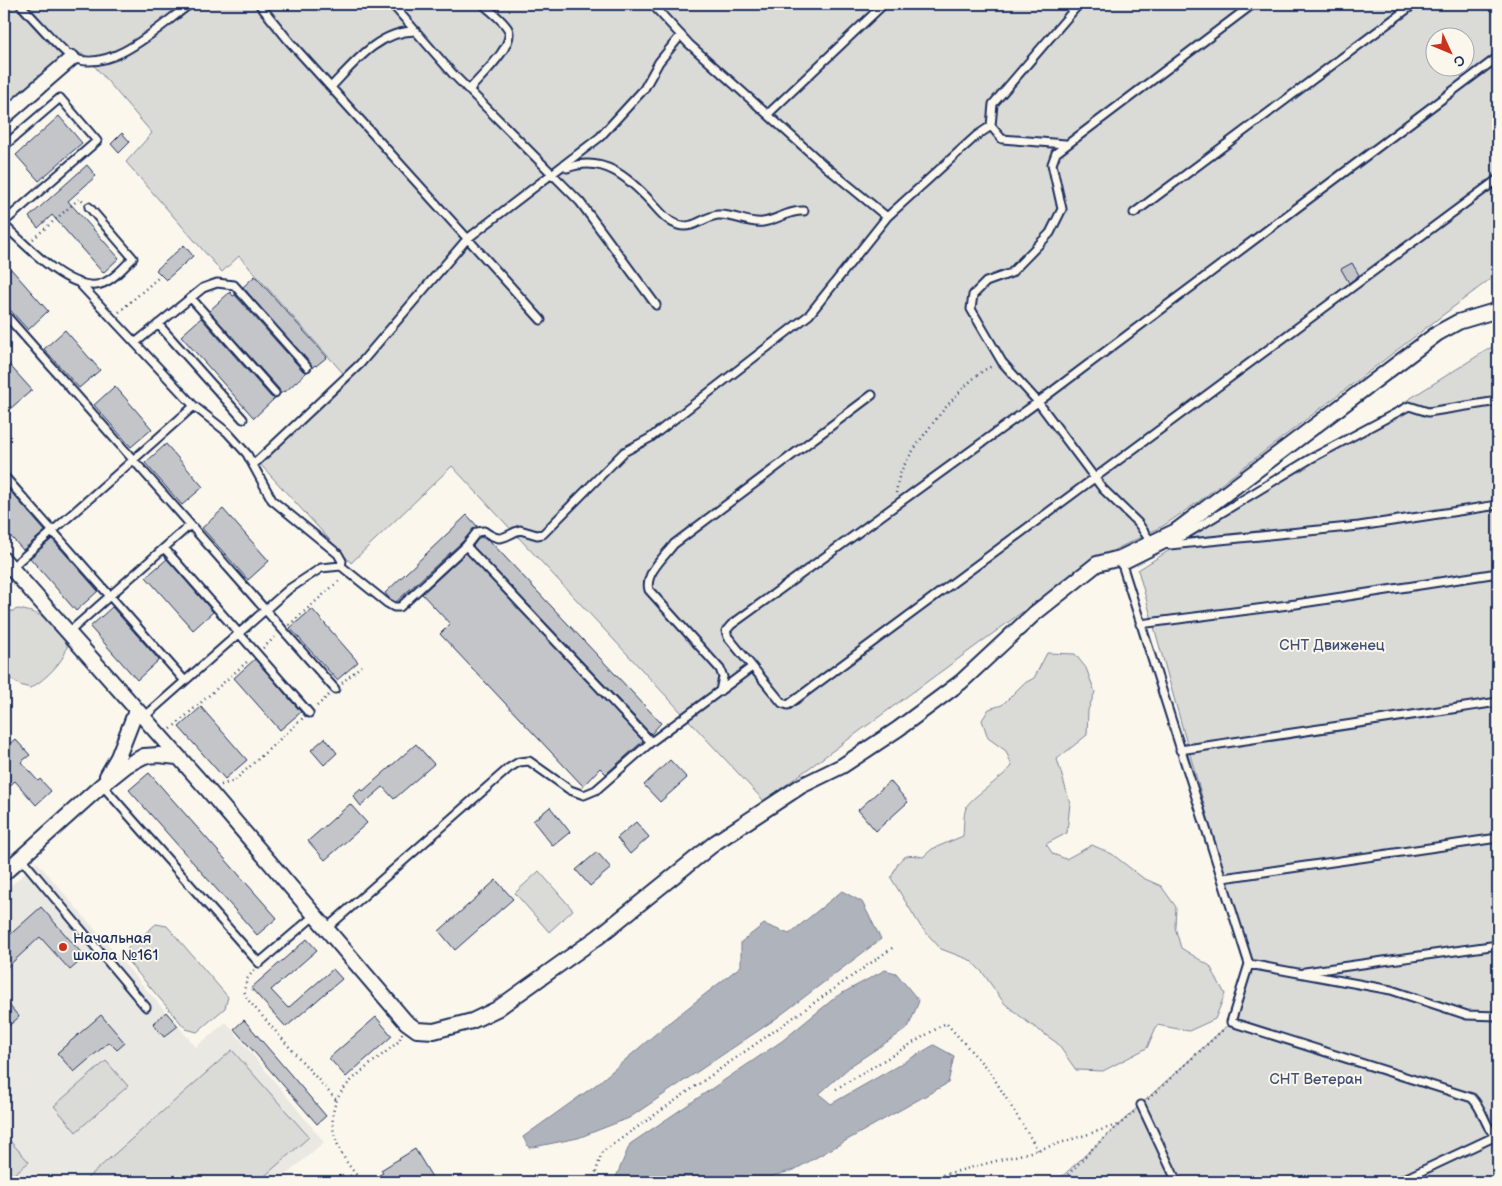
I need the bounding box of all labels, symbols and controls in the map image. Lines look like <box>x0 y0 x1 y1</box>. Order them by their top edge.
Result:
north arrow <box>1424 28 1474 78</box>
text: С <box>1449 51 1468 70</box>
park label: СНТ Движенец <box>1279 636 1385 655</box>
place label: Начальная школа №161 <box>73 929 158 965</box>
marker: Начальная школа №161 <box>57 941 69 953</box>
park label: СНТ Ветеран <box>1269 1070 1363 1089</box>

